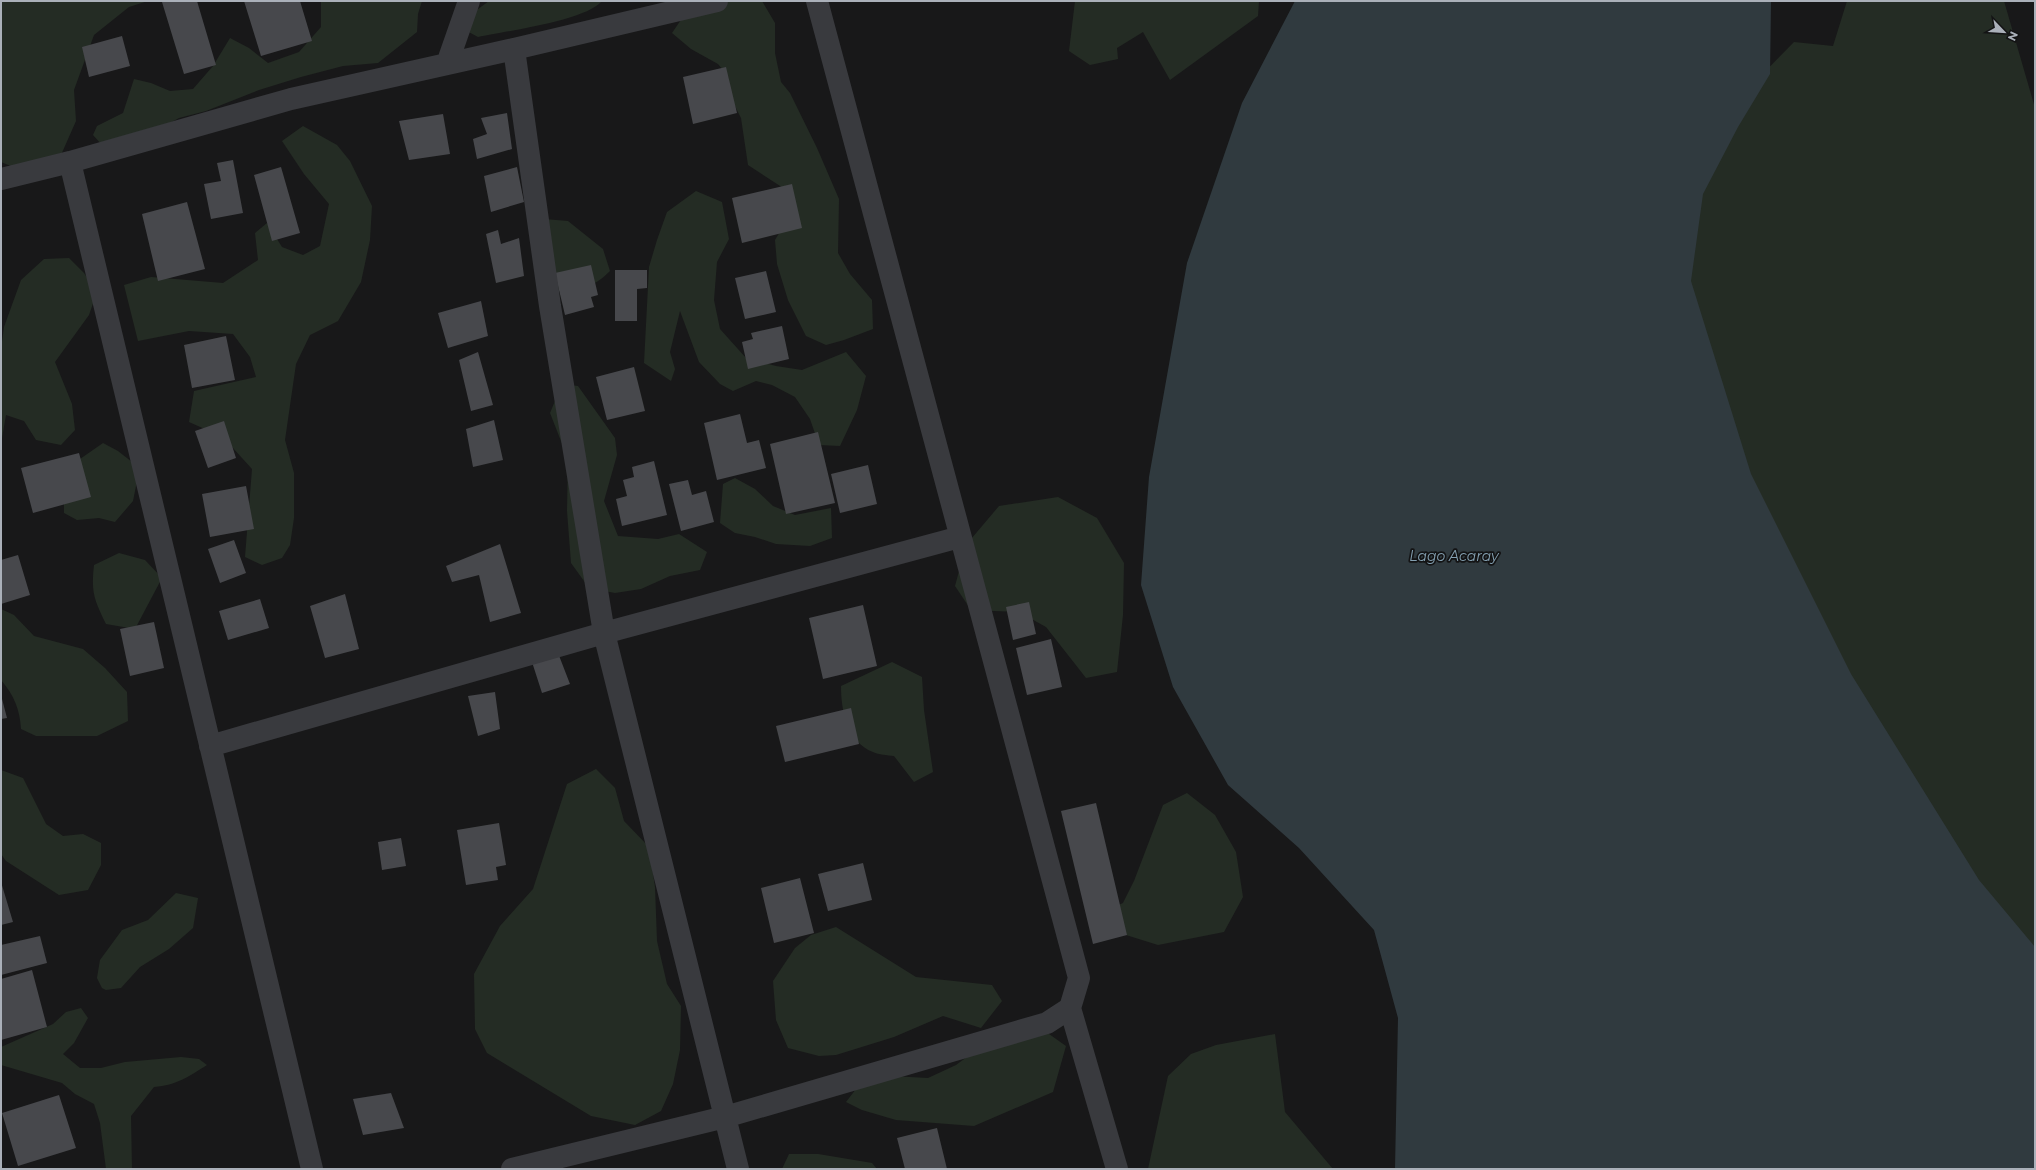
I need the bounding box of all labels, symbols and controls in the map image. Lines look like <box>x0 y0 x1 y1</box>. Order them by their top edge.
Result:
north arrow <box>1984 12 2024 52</box>
text: N <box>2005 29 2021 43</box>
water label: Lago Acaray <box>1409 547 1500 565</box>

